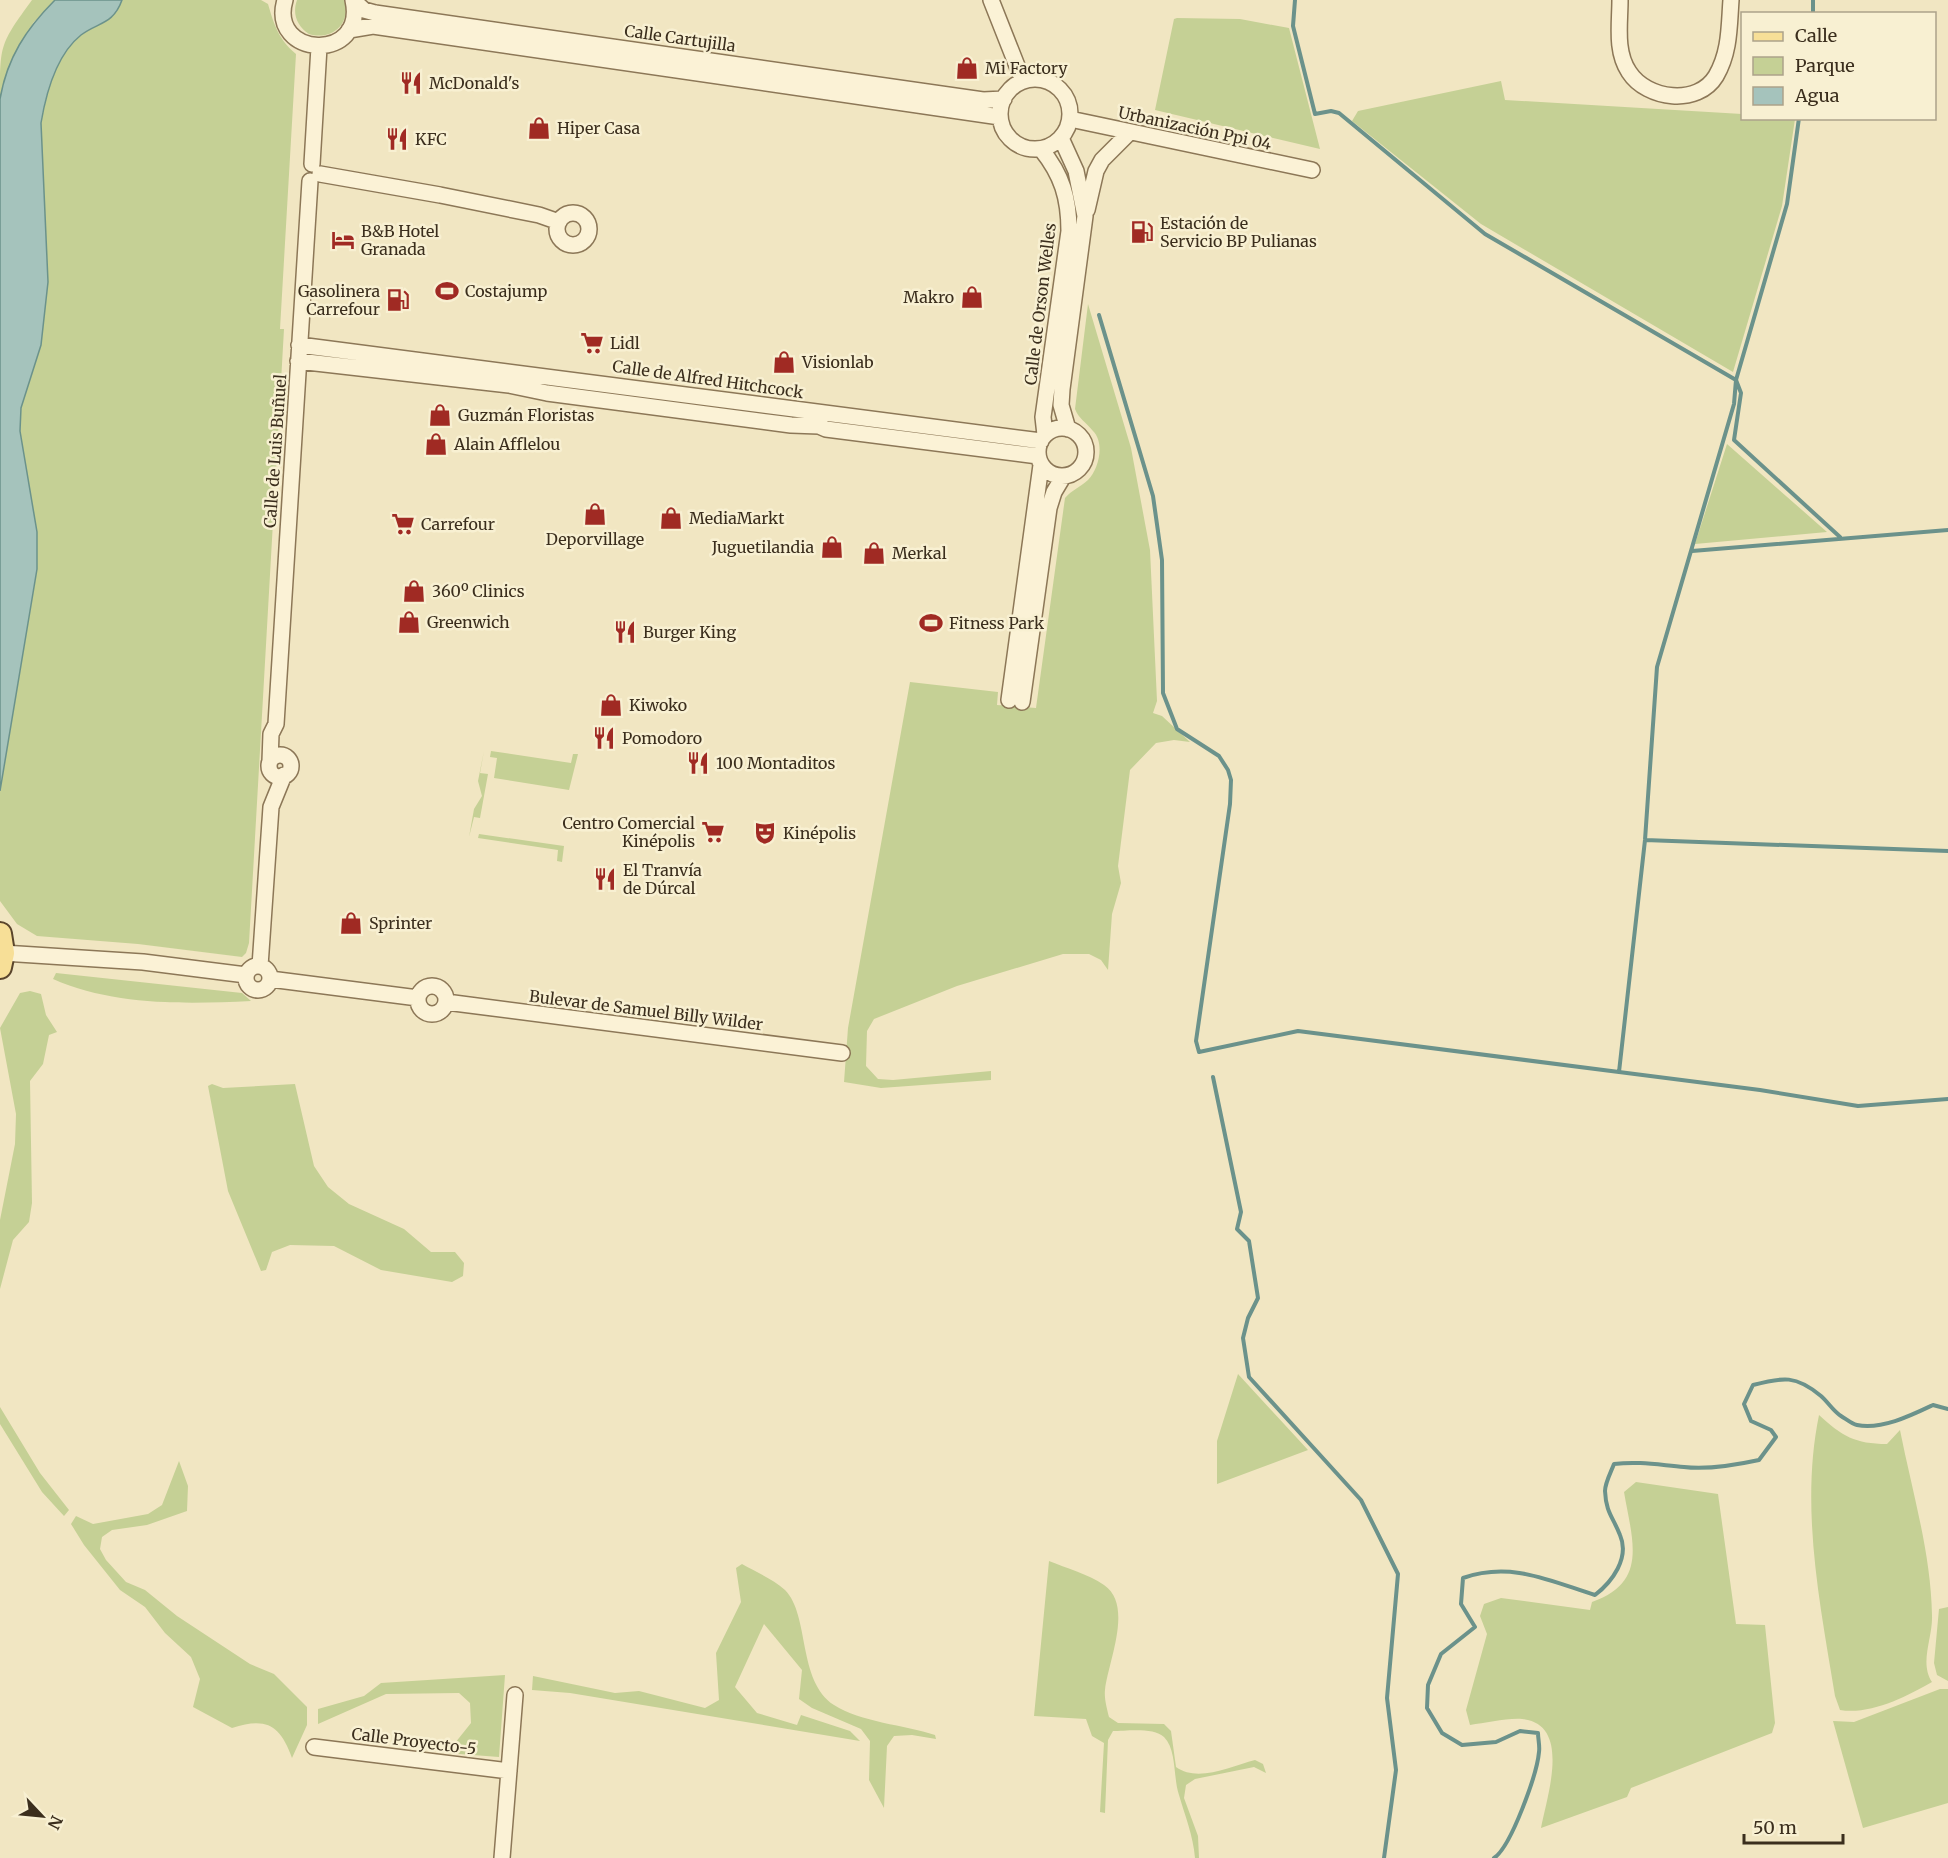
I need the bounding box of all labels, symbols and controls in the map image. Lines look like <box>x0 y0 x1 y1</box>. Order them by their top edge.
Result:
legend <box>1741 12 1936 120</box>
street label: Calle Cartujilla <box>623 20 737 56</box>
text: Calle <box>1795 24 1837 47</box>
text: Parque <box>1795 54 1855 77</box>
shop icon: Mi Factory <box>954 55 980 81</box>
place label: Mi Factory <box>985 58 1068 78</box>
restaurant icon: McDonald's <box>398 70 424 96</box>
place label: McDonald's <box>429 73 519 93</box>
text: Agua <box>1794 84 1840 107</box>
street label: Urbanización Ppi 04 <box>1116 102 1274 154</box>
shop icon: Hiper Casa <box>526 115 552 141</box>
place label: Hiper Casa <box>557 118 641 138</box>
restaurant icon: KFC <box>384 126 410 152</box>
place label: KFC <box>415 129 447 149</box>
place label: Estación de Servicio BP Pulianas <box>1160 213 1317 251</box>
fuel station icon: Estación de Servicio BP Pulianas <box>1129 219 1155 245</box>
place label: B&B Hotel Granada <box>361 221 439 259</box>
street label: Calle de Orson Welles <box>1020 222 1060 386</box>
hotel icon: B&B Hotel Granada <box>330 227 356 253</box>
sports icon: Costajump <box>434 278 460 304</box>
place label: Gasolinera Carrefour <box>298 281 380 319</box>
place label: Costajump <box>465 281 547 301</box>
shop icon: Makro <box>959 284 985 310</box>
fuel station icon: Gasolinera Carrefour <box>385 287 411 313</box>
place label: Makro <box>903 287 954 307</box>
supermarket icon: Lidl <box>579 330 605 356</box>
place label: Lidl <box>610 333 640 353</box>
shop icon: Visionlab <box>771 349 797 375</box>
place label: Visionlab <box>801 352 874 372</box>
street label: Calle de Alfred Hitchcock <box>611 356 806 402</box>
street label: Calle de Luis Buñuel <box>260 373 290 528</box>
shop icon: Guzmán Floristas <box>427 402 453 428</box>
place label: Guzmán Floristas <box>458 405 594 425</box>
shop icon: Alain Afflelou <box>423 431 449 457</box>
place label: Alain Afflelou <box>453 434 560 454</box>
shop icon: Deporvillage <box>582 501 608 527</box>
shop icon: MediaMarkt <box>658 505 684 531</box>
place label: MediaMarkt <box>689 508 785 528</box>
supermarket icon: Carrefour <box>390 511 416 537</box>
place label: Carrefour <box>421 514 495 534</box>
place label: Deporvillage <box>546 529 644 549</box>
shop icon: Juguetilandia <box>819 534 845 560</box>
place label: Juguetilandia <box>711 537 814 557</box>
shop icon: Merkal <box>861 540 887 566</box>
place label: Merkal <box>892 543 947 563</box>
shop icon: 360º Clinics <box>401 578 427 604</box>
place label: 360º Clinics <box>432 581 525 601</box>
shop icon: Greenwich <box>396 609 422 635</box>
sports icon: Fitness Park <box>918 610 944 636</box>
place label: Greenwich <box>427 612 510 632</box>
place label: Fitness Park <box>949 613 1045 633</box>
restaurant icon: Burger King <box>612 619 638 645</box>
place label: Burger King <box>643 622 736 642</box>
shop icon: Kiwoko <box>598 692 624 718</box>
place label: Kiwoko <box>629 695 687 715</box>
restaurant icon: Pomodoro <box>591 725 617 751</box>
place label: Pomodoro <box>622 728 702 748</box>
restaurant icon: 100 Montaditos <box>685 750 711 776</box>
place label: 100 Montaditos <box>716 753 835 773</box>
place label: Centro Comercial Kinépolis <box>562 813 695 851</box>
supermarket icon: Centro Comercial Kinépolis <box>700 819 726 845</box>
theatre icon: Kinépolis <box>752 820 778 846</box>
place label: Kinépolis <box>783 823 856 843</box>
place label: El Tranvía de Dúrcal <box>623 860 702 898</box>
restaurant icon: El Tranvía de Dúrcal <box>592 866 618 892</box>
shop icon: Sprinter <box>338 910 364 936</box>
place label: Sprinter <box>369 913 432 933</box>
street label: Bulevar de Samuel Billy Wilder <box>528 986 764 1034</box>
street label: Calle Proyecto-5 <box>350 1723 478 1759</box>
north arrow <box>12 1786 72 1846</box>
scale bar <box>1744 1807 1843 1845</box>
text: N <box>44 1813 67 1833</box>
text: 50 m <box>1753 1816 1797 1839</box>

